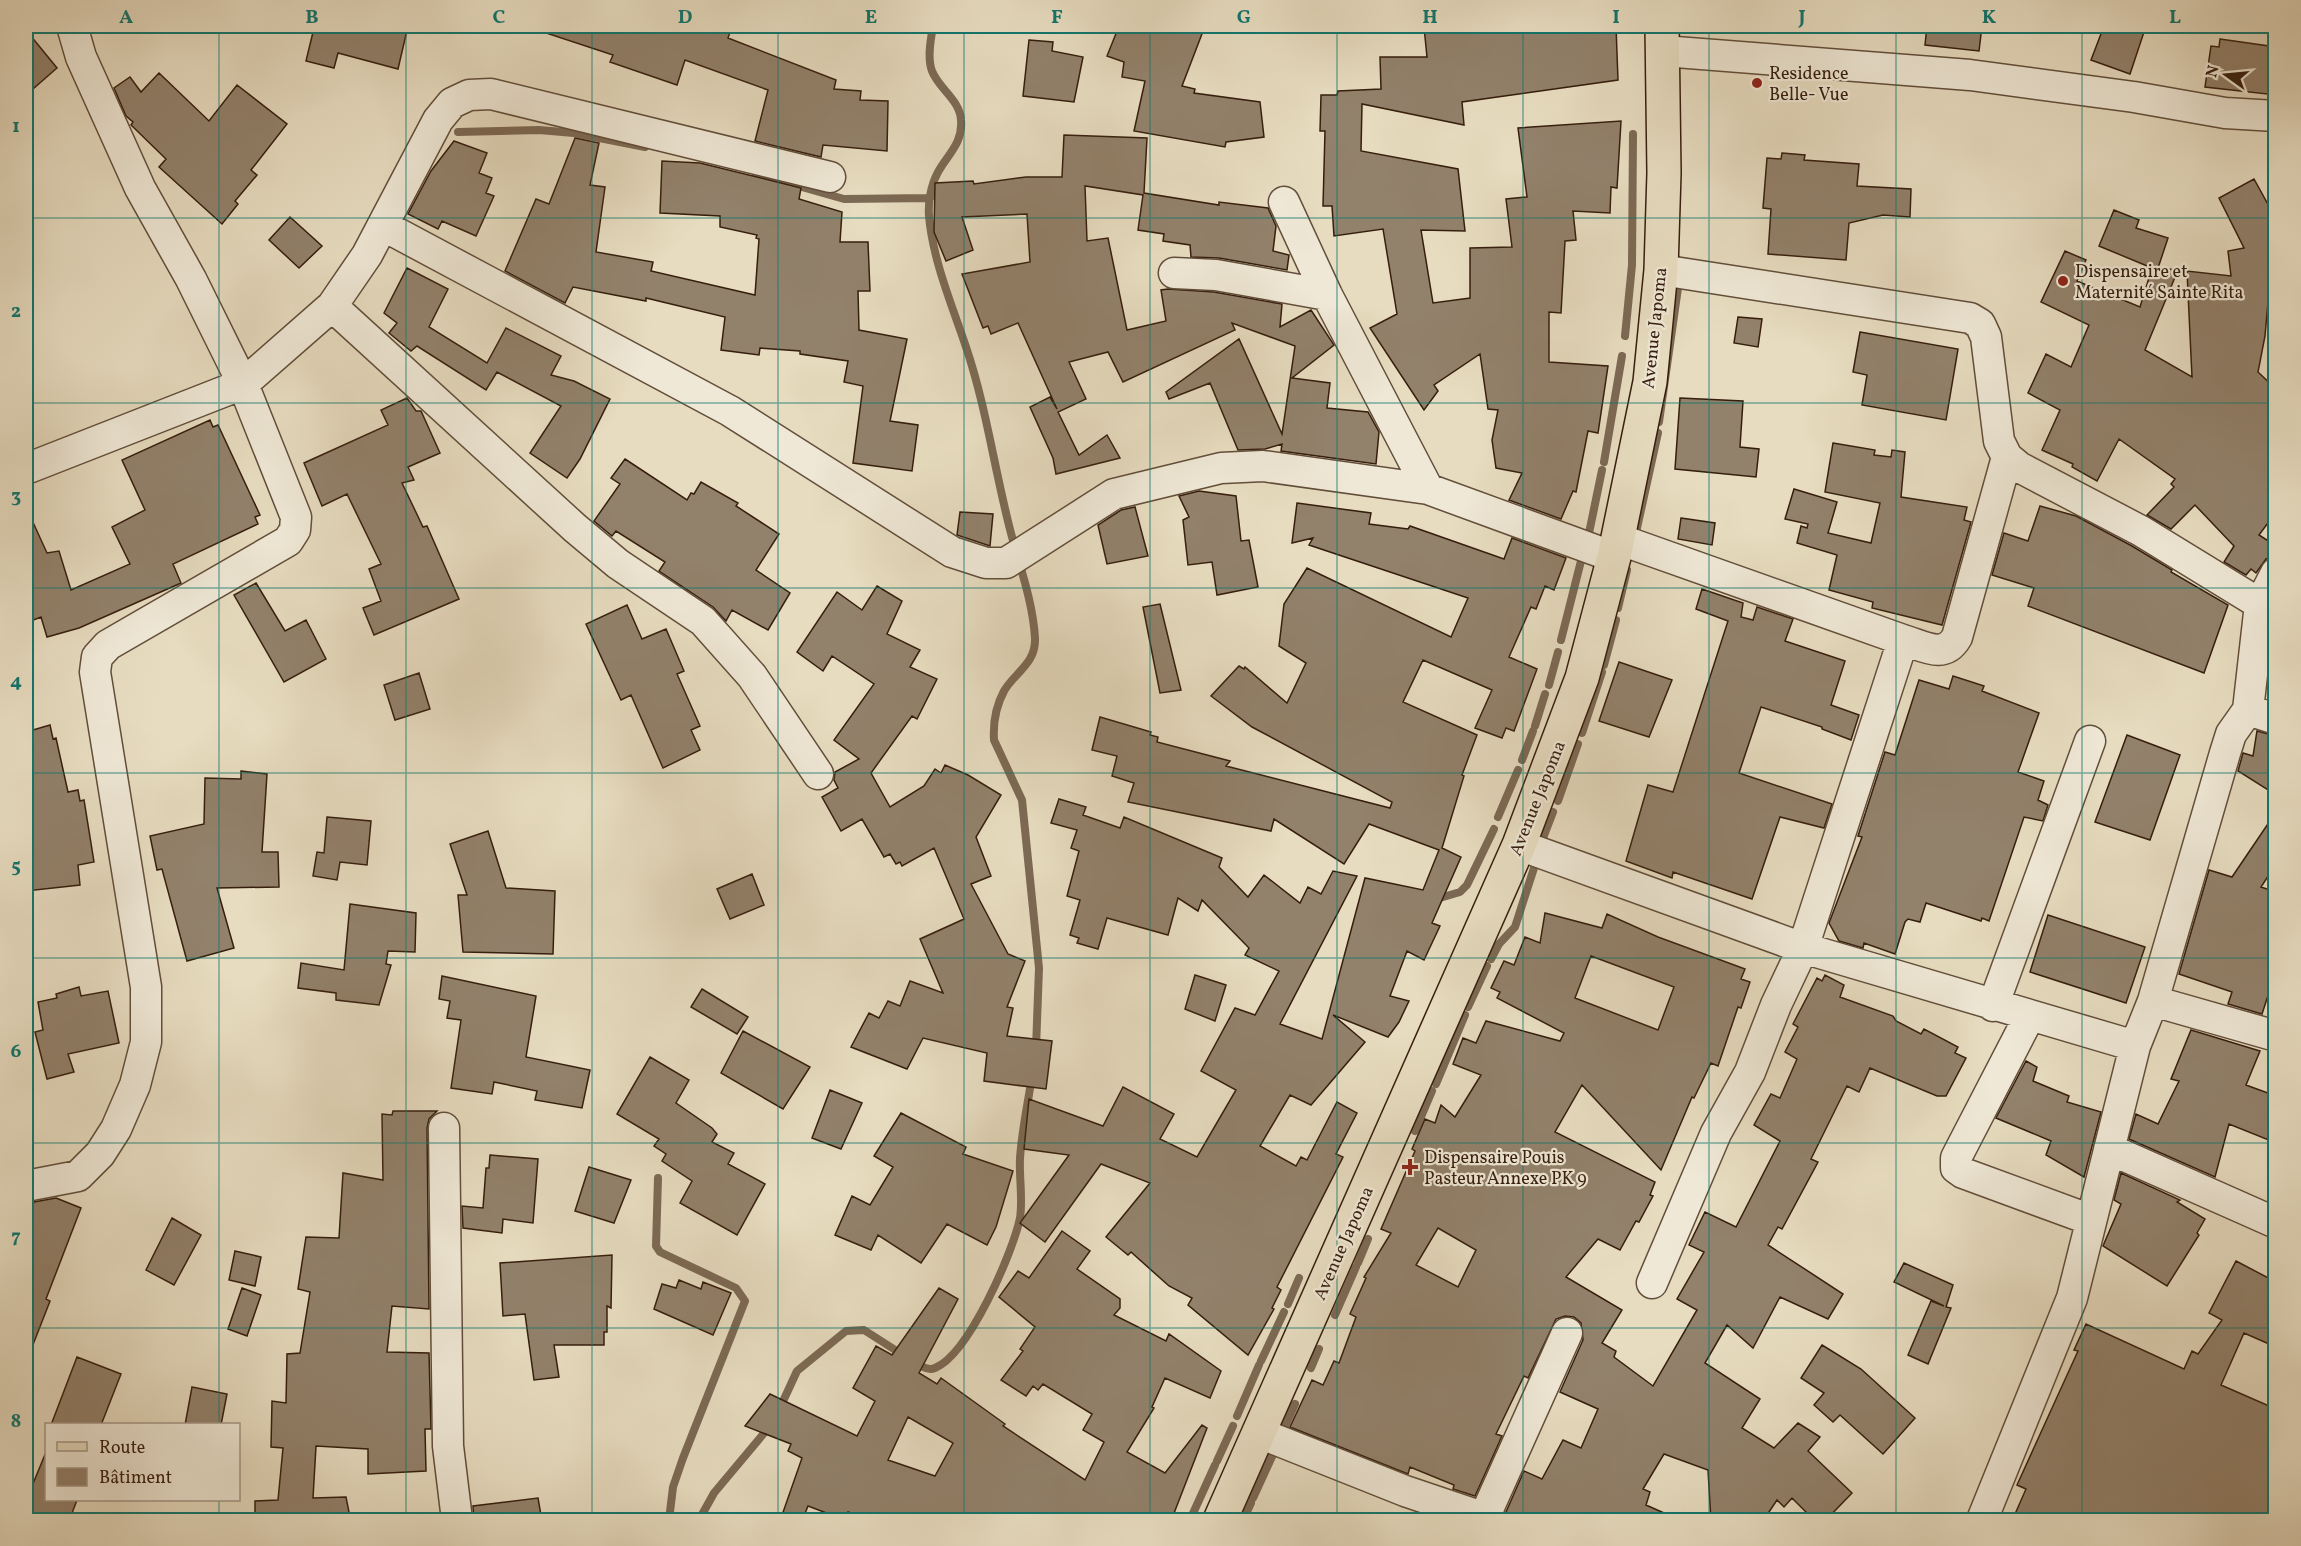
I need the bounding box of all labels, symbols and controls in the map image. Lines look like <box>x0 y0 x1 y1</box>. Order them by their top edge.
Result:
text: A <box>119 4 133 32</box>
text: B <box>305 4 319 32</box>
text: C <box>493 4 506 32</box>
text: D <box>678 4 692 32</box>
text: E <box>865 4 877 32</box>
text: F <box>1051 4 1063 32</box>
text: G <box>1237 4 1251 32</box>
text: H <box>1422 4 1438 32</box>
text: I <box>1612 4 1620 32</box>
text: J <box>1797 4 1806 32</box>
text: K <box>1982 4 1997 32</box>
text: L <box>2169 4 2181 32</box>
north arrow <box>2196 45 2256 105</box>
place label: Residence Belle- Vue <box>1769 62 1849 108</box>
text: N <box>2201 63 2226 80</box>
marker: Residence Belle- Vue <box>1750 76 1764 90</box>
text: 1 <box>12 113 20 141</box>
place label: Dispensaire et Maternité Sainte Rita <box>2075 260 2243 306</box>
street label: Avenue Japoma <box>1637 266 1674 390</box>
marker: Dispensaire et Maternité Sainte Rita <box>2056 274 2070 288</box>
text: 2 <box>11 298 21 326</box>
text: 3 <box>11 483 21 511</box>
text: 4 <box>10 668 22 696</box>
street label: Avenue Japoma <box>1504 737 1573 860</box>
text: 5 <box>11 853 21 881</box>
text: 6 <box>11 1038 22 1066</box>
place label: Dispensaire Pouis Pasteur Annexe PK 9 <box>1424 1146 1587 1192</box>
marker: Dispensaire Pouis Pasteur Annexe PK 9 <box>1401 1158 1419 1176</box>
street label: Avenue Japoma <box>1308 1183 1381 1304</box>
text: 7 <box>11 1223 21 1251</box>
text: 8 <box>11 1408 21 1436</box>
legend <box>45 1423 240 1501</box>
text: Route <box>99 1436 145 1461</box>
text: Bâtiment <box>99 1466 172 1491</box>

